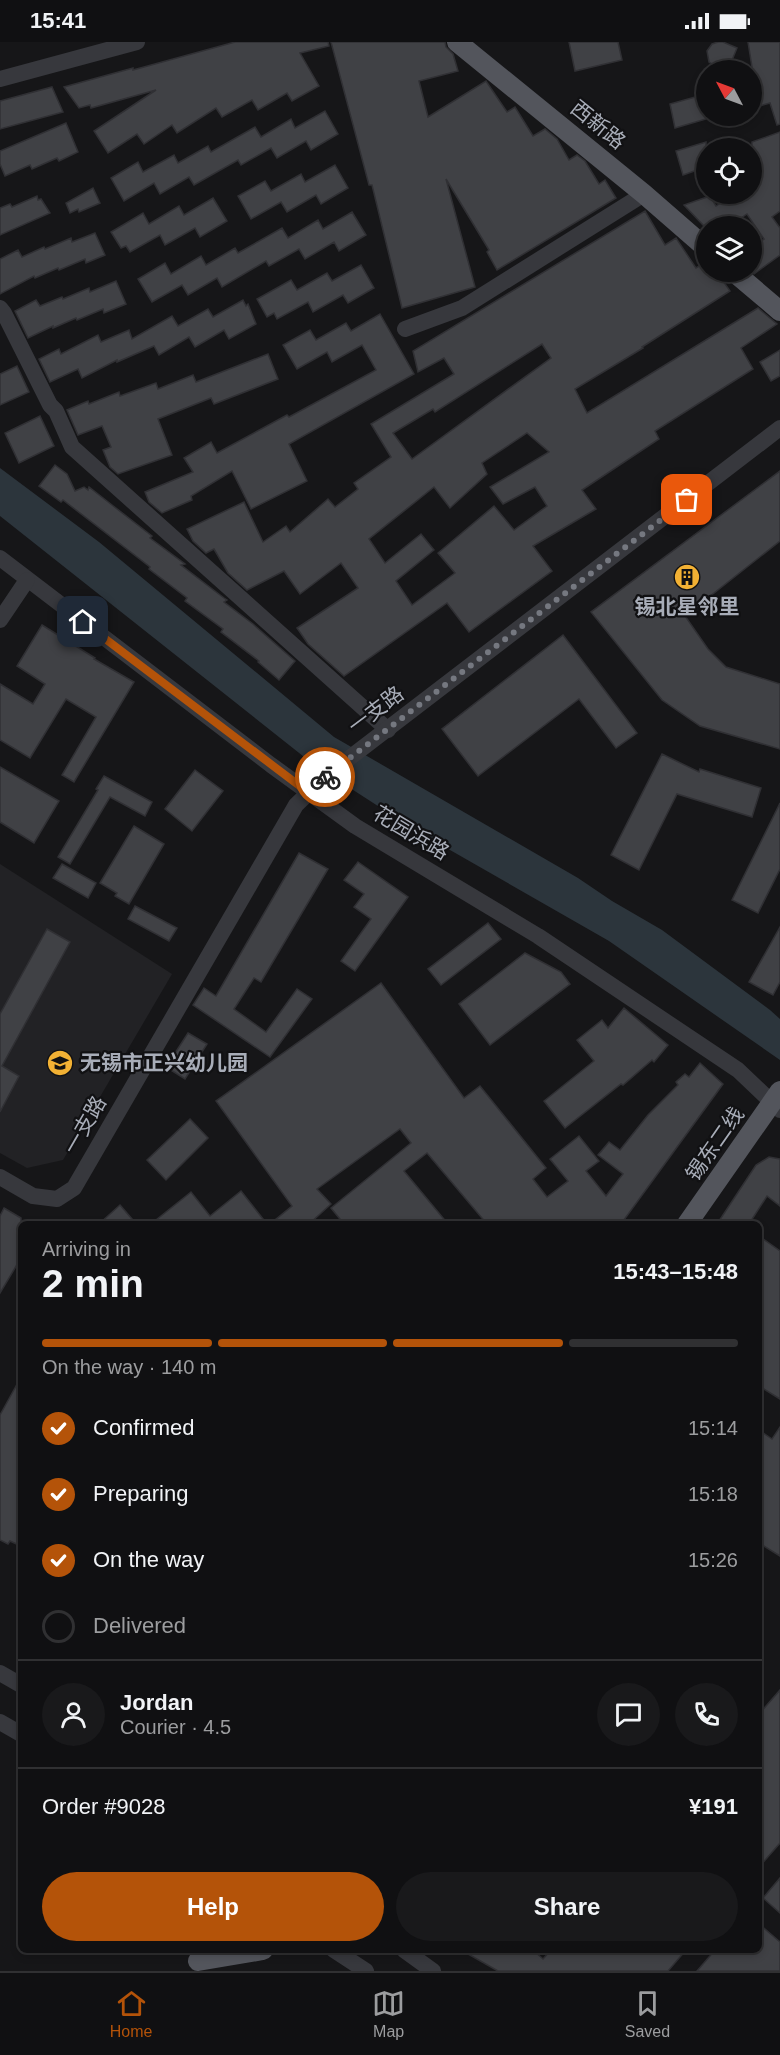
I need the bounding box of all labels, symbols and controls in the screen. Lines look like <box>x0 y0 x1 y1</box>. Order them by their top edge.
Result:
text: 15:41 <box>30 8 86 33</box>
north arrow <box>696 60 762 126</box>
map controls <box>696 60 762 282</box>
street label: 西新路 <box>567 96 630 153</box>
button: locate <box>696 138 762 204</box>
button: layers <box>696 216 762 282</box>
pin <box>661 474 712 525</box>
icon: bag <box>670 483 703 516</box>
building icon: 锡北星邻里 <box>672 562 702 592</box>
place label: 锡北星邻里 <box>635 595 740 618</box>
pin <box>57 596 108 647</box>
icon: home <box>66 605 99 638</box>
street label: 一支路 <box>344 681 408 738</box>
courier <box>295 747 355 807</box>
icon: bike <box>309 761 342 794</box>
street label: 花园浜路 <box>369 801 453 864</box>
school or university icon: 无锡市正兴幼儿园 <box>45 1048 75 1078</box>
place label: 无锡市正兴幼儿园 <box>80 1051 248 1074</box>
street label: 一支路 <box>59 1092 110 1158</box>
street label: 锡东二线 <box>681 1103 748 1185</box>
text: Arriving in <box>42 1238 131 1260</box>
text: 15:43–15:48 <box>613 1259 738 1284</box>
text: 2 min <box>42 1262 144 1305</box>
text: On the way · 140 m <box>42 1356 217 1378</box>
icon: check <box>42 1412 75 1445</box>
text: Confirmed <box>93 1415 194 1440</box>
text: 15:14 <box>688 1417 738 1439</box>
icon: check <box>42 1478 75 1511</box>
text: Preparing <box>93 1481 188 1506</box>
text: 15:18 <box>688 1483 738 1505</box>
icon: check <box>42 1544 75 1577</box>
text: On the way <box>93 1547 204 1572</box>
text: 15:26 <box>688 1549 738 1571</box>
text: Delivered <box>93 1613 186 1638</box>
button: person <box>42 1683 105 1746</box>
button: chat <box>597 1683 660 1746</box>
button: phone <box>675 1683 738 1746</box>
text: Jordan <box>120 1690 193 1715</box>
text: Courier · 4.5 <box>120 1716 231 1738</box>
text: Order #9028 <box>42 1794 166 1819</box>
text: ¥191 <box>689 1794 738 1819</box>
button: Help <box>42 1872 384 1941</box>
button: Share <box>396 1872 738 1941</box>
tab: Home <box>110 1987 153 2041</box>
tab: Map <box>372 1987 405 2041</box>
tab: Saved <box>625 1987 670 2041</box>

